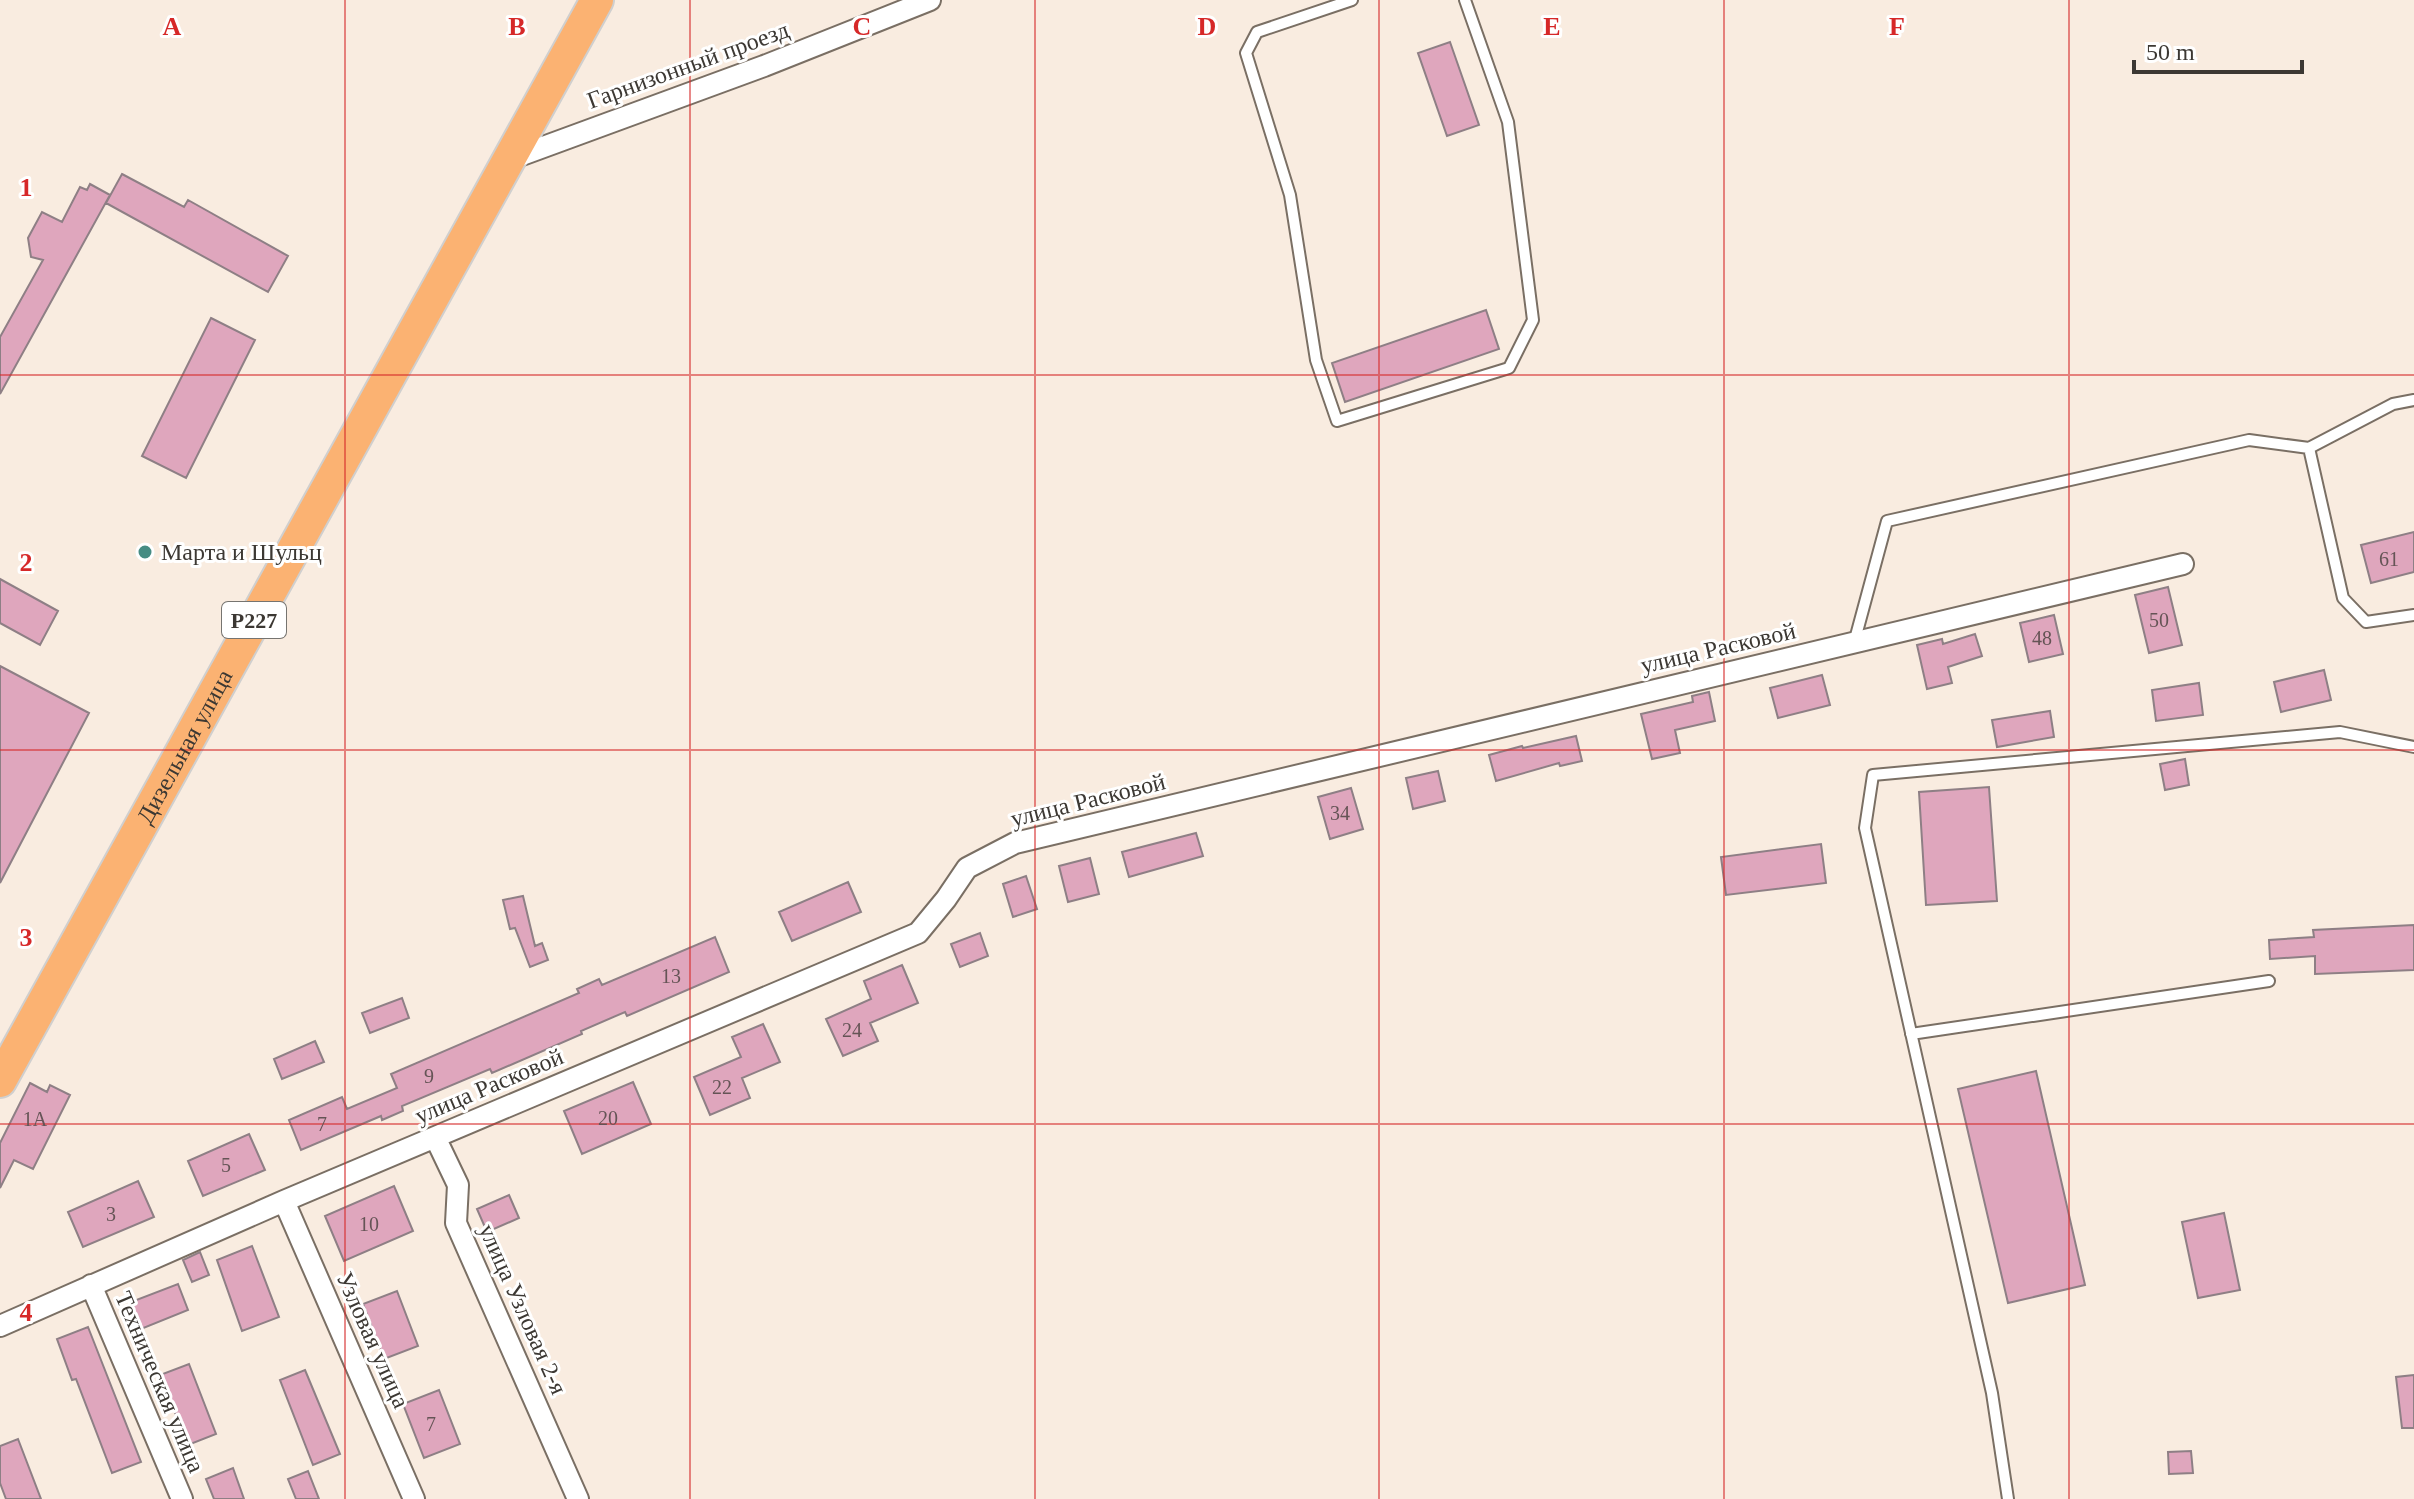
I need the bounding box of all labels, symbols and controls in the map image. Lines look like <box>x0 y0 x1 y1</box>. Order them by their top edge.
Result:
text: A <box>163 12 182 41</box>
text: B <box>508 12 526 41</box>
text: C <box>853 12 871 41</box>
text: D <box>1198 12 1216 41</box>
text: E <box>1543 12 1561 41</box>
text: F <box>1889 12 1905 41</box>
street label: Гарнизонный проезд <box>583 16 793 114</box>
scale bar <box>2134 24 2302 74</box>
text: 50 m <box>2146 39 2195 65</box>
text: 1 <box>20 173 33 202</box>
place label: Марта и Шульц <box>161 539 322 565</box>
marker: Марта и Шульц <box>136 543 154 561</box>
text: 2 <box>20 548 33 577</box>
house number: 61 <box>2379 548 2399 570</box>
road number: Р227 <box>222 602 286 638</box>
house number: 50 <box>2149 609 2169 631</box>
street label: улица Расковой <box>1638 617 1798 678</box>
house number: 48 <box>2032 627 2052 649</box>
street label: Дизельная улица <box>132 665 238 828</box>
street label: улица Расковой <box>1008 768 1168 832</box>
house number: 34 <box>1330 802 1350 824</box>
text: 3 <box>20 923 33 952</box>
house number: 13 <box>661 965 681 987</box>
house number: 24 <box>842 1019 862 1041</box>
street label: улица Расковой <box>411 1043 567 1129</box>
house number: 9 <box>424 1065 434 1087</box>
house number: 22 <box>712 1076 732 1098</box>
house number: 20 <box>598 1107 618 1129</box>
house number: 1А <box>23 1108 48 1130</box>
house number: 7 <box>317 1113 327 1135</box>
house number: 5 <box>221 1154 231 1176</box>
house number: 3 <box>106 1203 116 1225</box>
house number: 10 <box>359 1213 379 1235</box>
street label: улица Узловая 2-я <box>474 1220 572 1398</box>
street label: Узловая улица <box>331 1268 415 1412</box>
street label: Техническая улица <box>110 1288 210 1477</box>
text: 4 <box>20 1298 33 1327</box>
house number: 7 <box>426 1413 436 1435</box>

